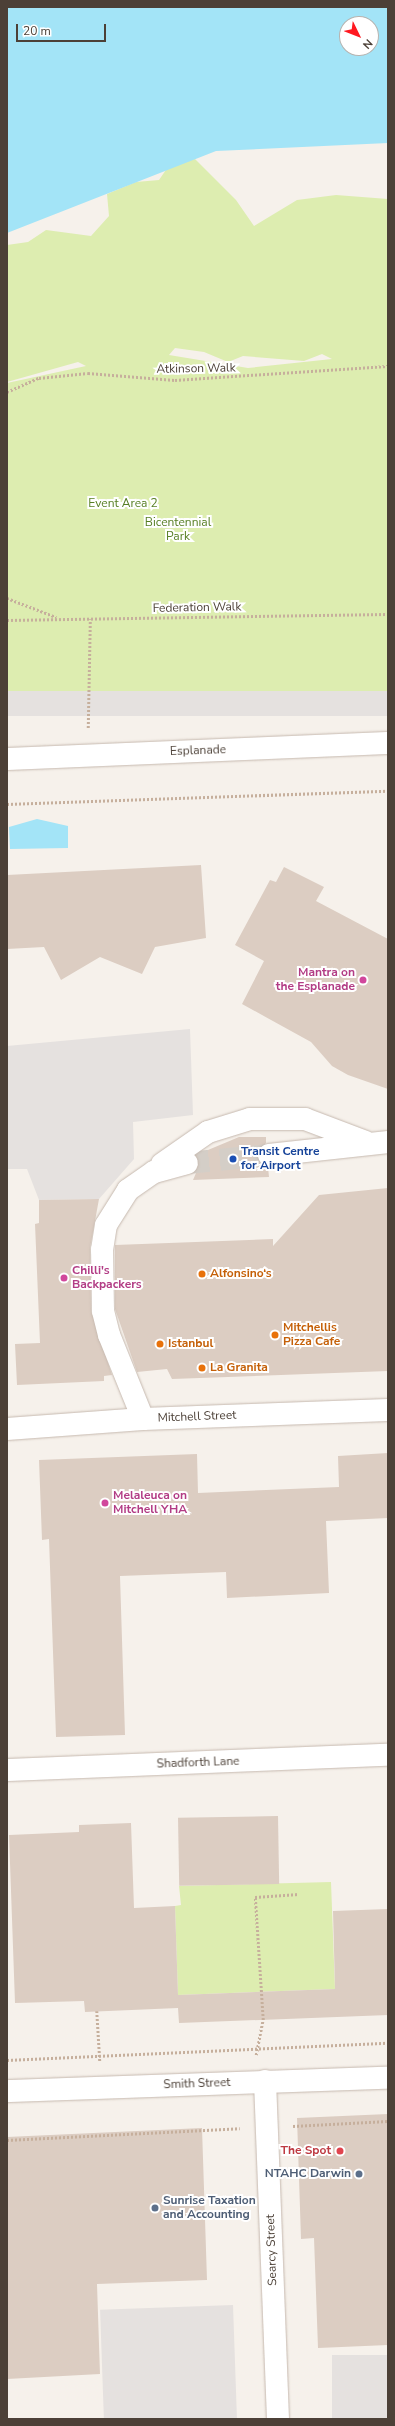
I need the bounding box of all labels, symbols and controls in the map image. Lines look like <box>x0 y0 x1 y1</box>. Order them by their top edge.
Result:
scale bar <box>18 16 108 42</box>
north arrow <box>339 16 379 56</box>
text: 20 m <box>23 23 51 39</box>
text: N <box>359 36 376 52</box>
street label: Atkinson Walk <box>156 361 236 377</box>
park label: Event Area 2 <box>88 497 158 511</box>
park label: Bicentennial Park <box>145 516 211 544</box>
street label: Federation Walk <box>153 600 241 616</box>
street label: Esplanade <box>170 743 226 759</box>
place label: Mantra on the Esplanade <box>276 966 355 994</box>
marker: Mantra on the Esplanade <box>358 975 368 985</box>
place label: Transit Centre for Airport <box>241 1145 319 1173</box>
marker: Transit Centre for Airport <box>228 1154 238 1164</box>
place label: Chilli's Backpackers <box>72 1264 142 1292</box>
place label: Alfonsino‘s <box>210 1267 272 1281</box>
marker: Alfonsino‘s <box>197 1269 207 1279</box>
marker: Chilli's Backpackers <box>59 1273 69 1283</box>
place label: Mitchellis Pizza Cafe <box>283 1321 340 1349</box>
marker: Mitchellis Pizza Cafe <box>270 1330 280 1340</box>
place label: Istanbul <box>168 1337 213 1351</box>
marker: Istanbul <box>155 1339 165 1349</box>
place label: La Granita <box>210 1361 268 1375</box>
marker: La Granita <box>197 1363 207 1373</box>
street label: Mitchell Street <box>157 1408 237 1426</box>
place label: Melaleuca on Mitchell YHA <box>113 1489 187 1517</box>
marker: Melaleuca on Mitchell YHA <box>100 1498 110 1508</box>
street label: Shadforth Lane <box>156 1754 240 1772</box>
street label: Smith Street <box>163 2076 231 2092</box>
place label: The Spot <box>281 2144 331 2158</box>
marker: The Spot <box>334 2145 346 2157</box>
place label: NTAHC Darwin <box>265 2167 351 2181</box>
marker: NTAHC Darwin <box>354 2169 364 2179</box>
place label: Sunrise Taxation and Accounting <box>163 2194 256 2222</box>
marker: Sunrise Taxation and Accounting <box>150 2203 160 2213</box>
street label: Searcy Street <box>264 2214 280 2286</box>

